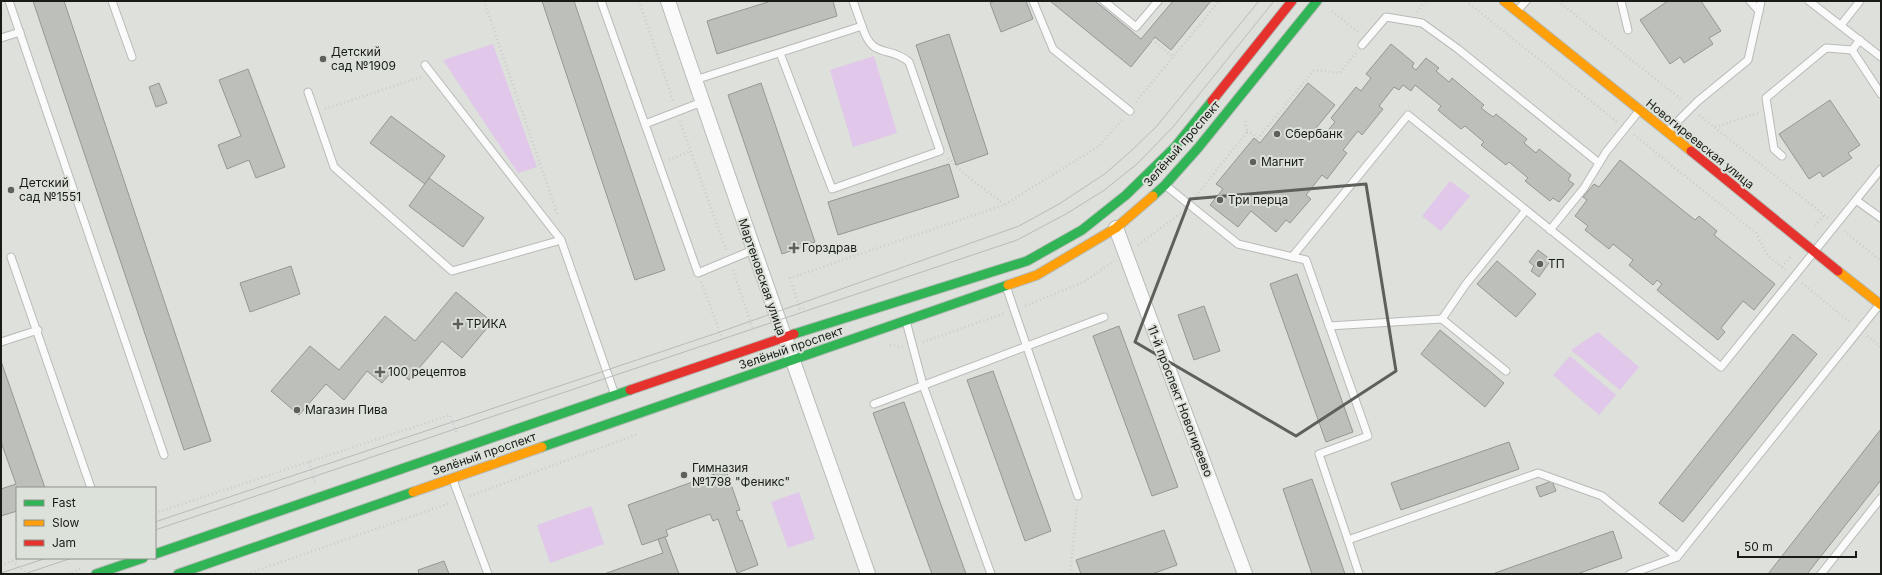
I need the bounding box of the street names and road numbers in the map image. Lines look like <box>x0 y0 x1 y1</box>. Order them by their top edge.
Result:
street label: Новогиреевская улица <box>1643 95 1757 192</box>
street label: Зелёный проспект <box>1140 97 1223 190</box>
street label: Мартеновская улица <box>735 216 790 337</box>
street label: Зелёный проспект <box>737 323 845 372</box>
street label: 11-й проспект Новогиреево <box>1144 323 1216 479</box>
street label: Зелёный проспект <box>430 429 538 478</box>

